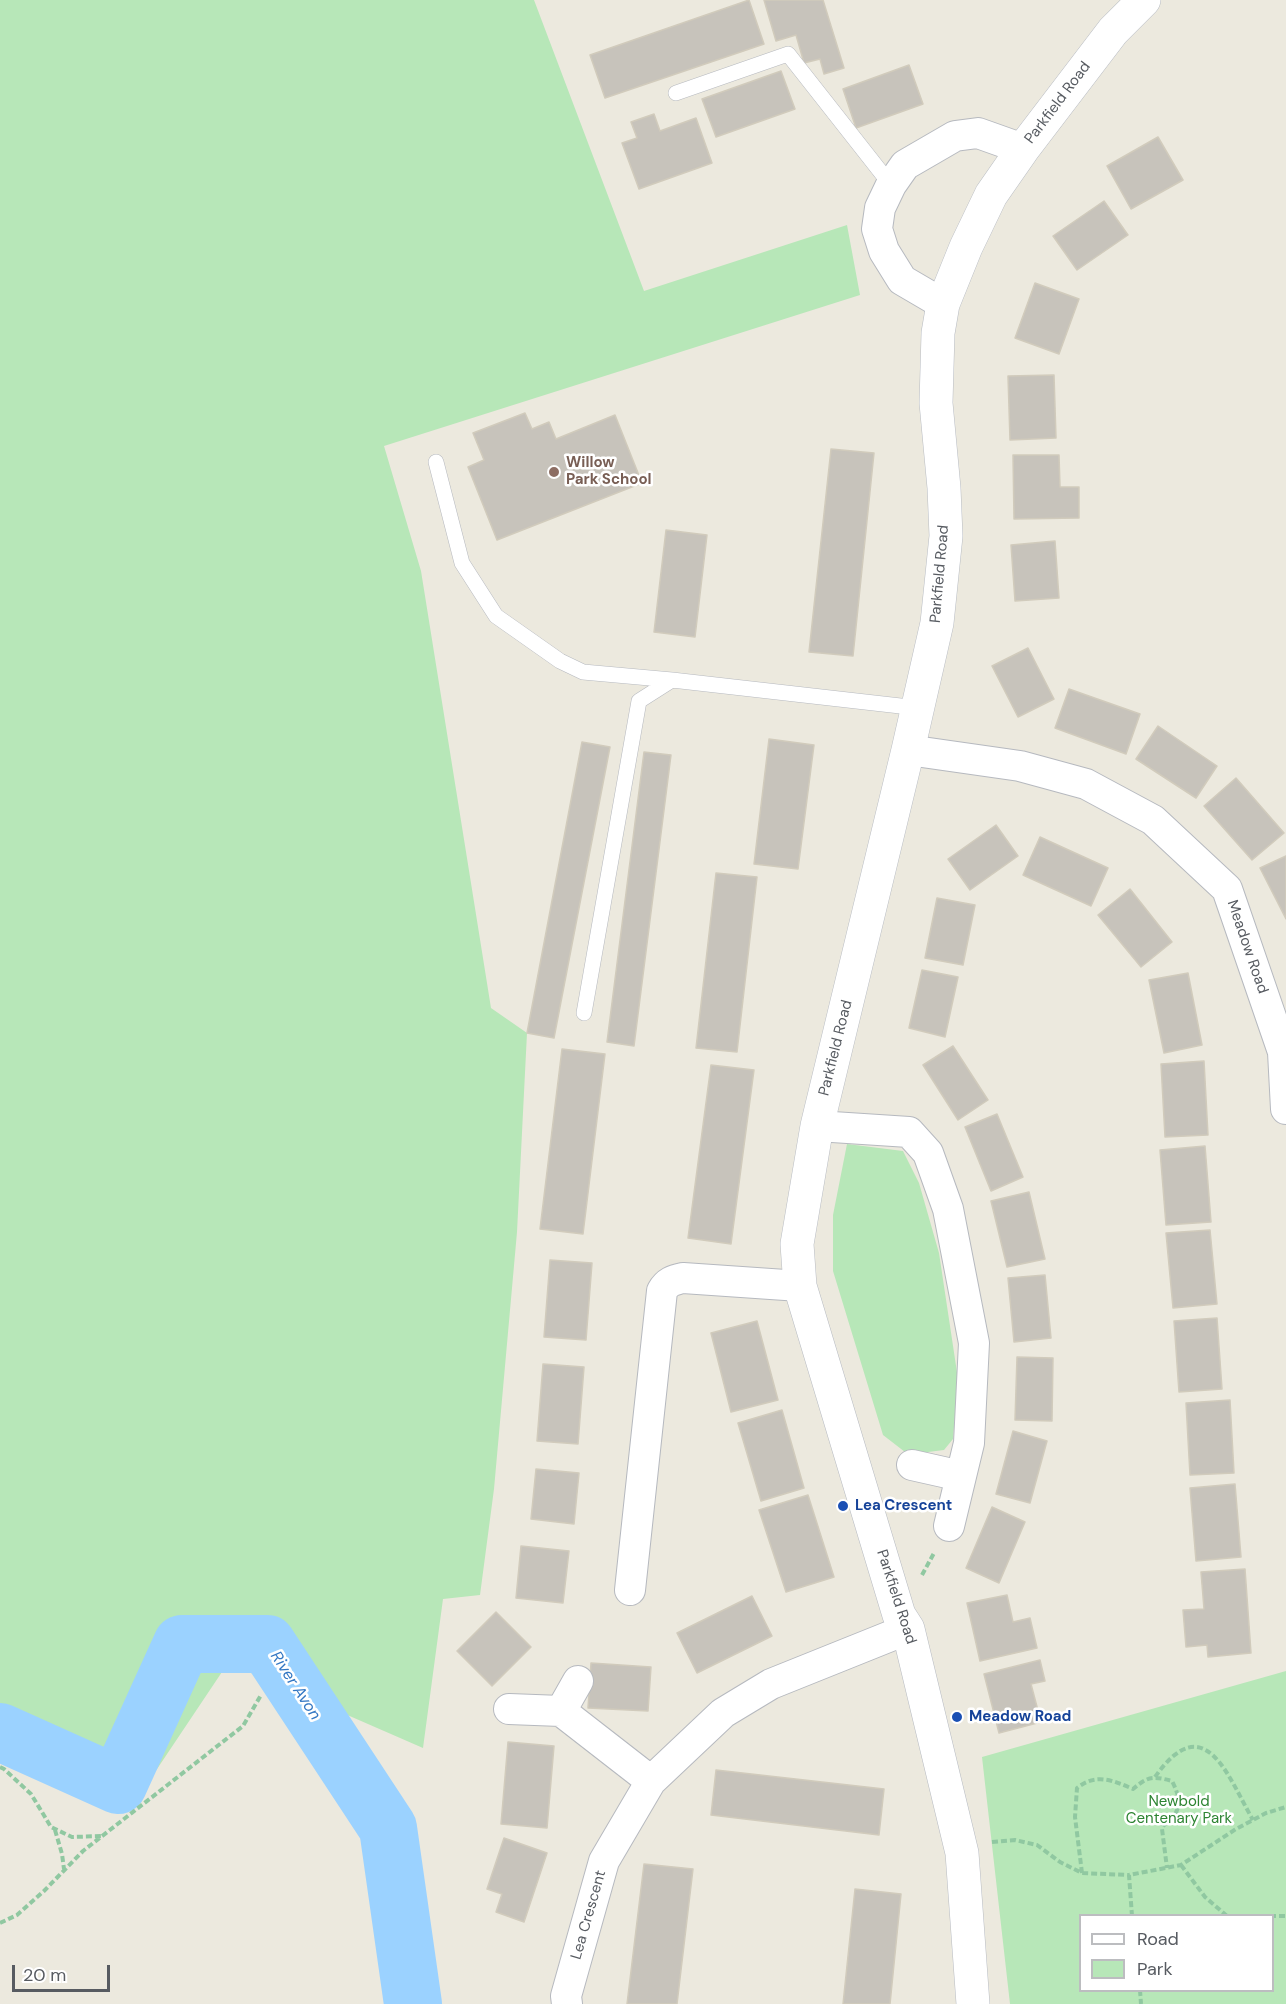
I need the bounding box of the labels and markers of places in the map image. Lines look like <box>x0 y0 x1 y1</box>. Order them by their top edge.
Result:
place label: Willow Park School <box>566 454 652 489</box>
marker: Willow Park School <box>547 465 561 479</box>
place label: Lea Crescent <box>855 1497 952 1515</box>
marker: Lea Crescent <box>836 1499 850 1513</box>
place label: Meadow Road <box>969 1708 1071 1726</box>
marker: Meadow Road <box>950 1710 964 1724</box>

